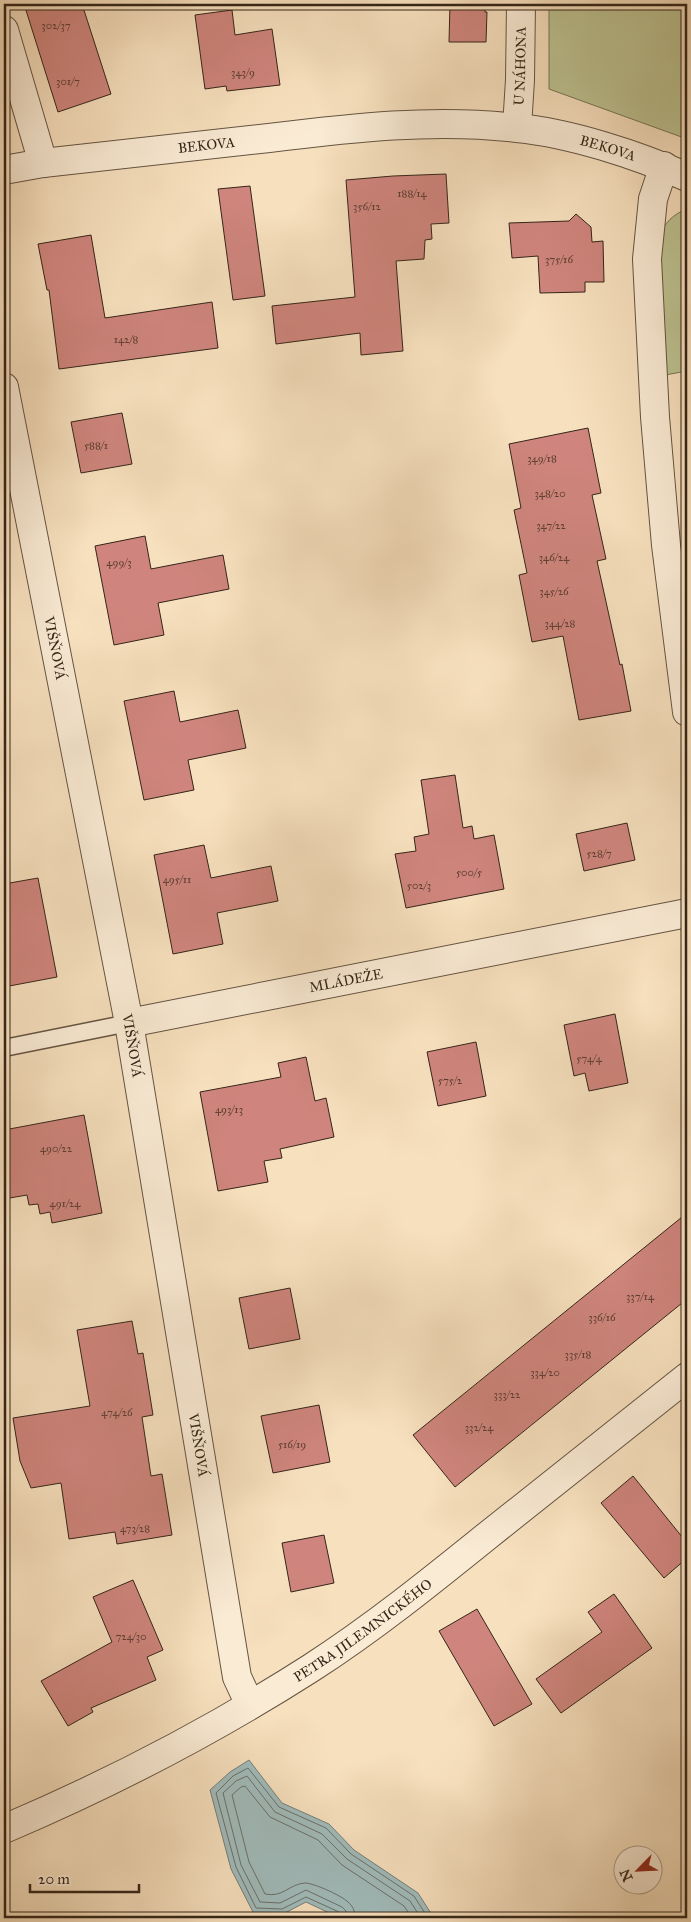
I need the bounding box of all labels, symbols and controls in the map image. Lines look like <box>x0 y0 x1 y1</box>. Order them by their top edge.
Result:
house number: 302/37 <box>41 19 71 32</box>
street label: U NÁHONA <box>509 26 529 106</box>
house number: 343/9 <box>231 66 255 79</box>
house number: 301/7 <box>56 75 80 88</box>
street label: BEKOVA <box>578 131 639 165</box>
street label: BEKOVA <box>177 133 236 157</box>
house number: 188/14 <box>397 187 428 200</box>
house number: 356/12 <box>353 200 382 213</box>
house number: 375/16 <box>545 253 573 266</box>
house number: 142/8 <box>114 333 138 346</box>
house number: 588/1 <box>84 439 108 452</box>
house number: 349/18 <box>527 452 557 465</box>
house number: 348/20 <box>534 487 566 500</box>
house number: 347/22 <box>536 519 566 532</box>
house number: 346/24 <box>539 551 570 564</box>
house number: 499/3 <box>106 556 132 569</box>
house number: 345/26 <box>539 585 569 598</box>
street label: VIŠŇOVÁ <box>41 614 72 682</box>
house number: 344/28 <box>545 617 576 630</box>
house number: 528/7 <box>586 847 612 860</box>
house number: 500/5 <box>456 866 482 879</box>
house number: 495/11 <box>163 873 191 886</box>
house number: 502/3 <box>407 879 431 892</box>
street label: MLÁDEŽE <box>308 965 384 996</box>
street label: VIŠŇOVÁ <box>119 1011 148 1079</box>
house number: 574/4 <box>576 1052 603 1065</box>
house number: 575/2 <box>438 1074 463 1087</box>
house number: 493/13 <box>215 1103 243 1116</box>
house number: 490/22 <box>40 1142 73 1155</box>
house number: 491/24 <box>50 1197 81 1210</box>
house number: 337/14 <box>626 1290 655 1303</box>
house number: 336/16 <box>588 1311 616 1324</box>
house number: 335/18 <box>565 1348 592 1361</box>
house number: 334/20 <box>530 1366 560 1379</box>
house number: 333/22 <box>494 1388 521 1401</box>
house number: 474/26 <box>101 1406 133 1419</box>
street label: VIŠŇOVÁ <box>185 1411 214 1479</box>
house number: 332/24 <box>465 1421 494 1434</box>
house number: 516/19 <box>278 1438 306 1451</box>
house number: 473/28 <box>120 1522 150 1535</box>
street label: PETRA JILEMNICKÉHO <box>290 1575 435 1685</box>
house number: 724/30 <box>115 1630 147 1643</box>
north arrow <box>614 1844 664 1894</box>
scale bar <box>30 1862 139 1894</box>
text: N <box>616 1866 637 1884</box>
text: 20 m <box>38 1870 70 1888</box>

